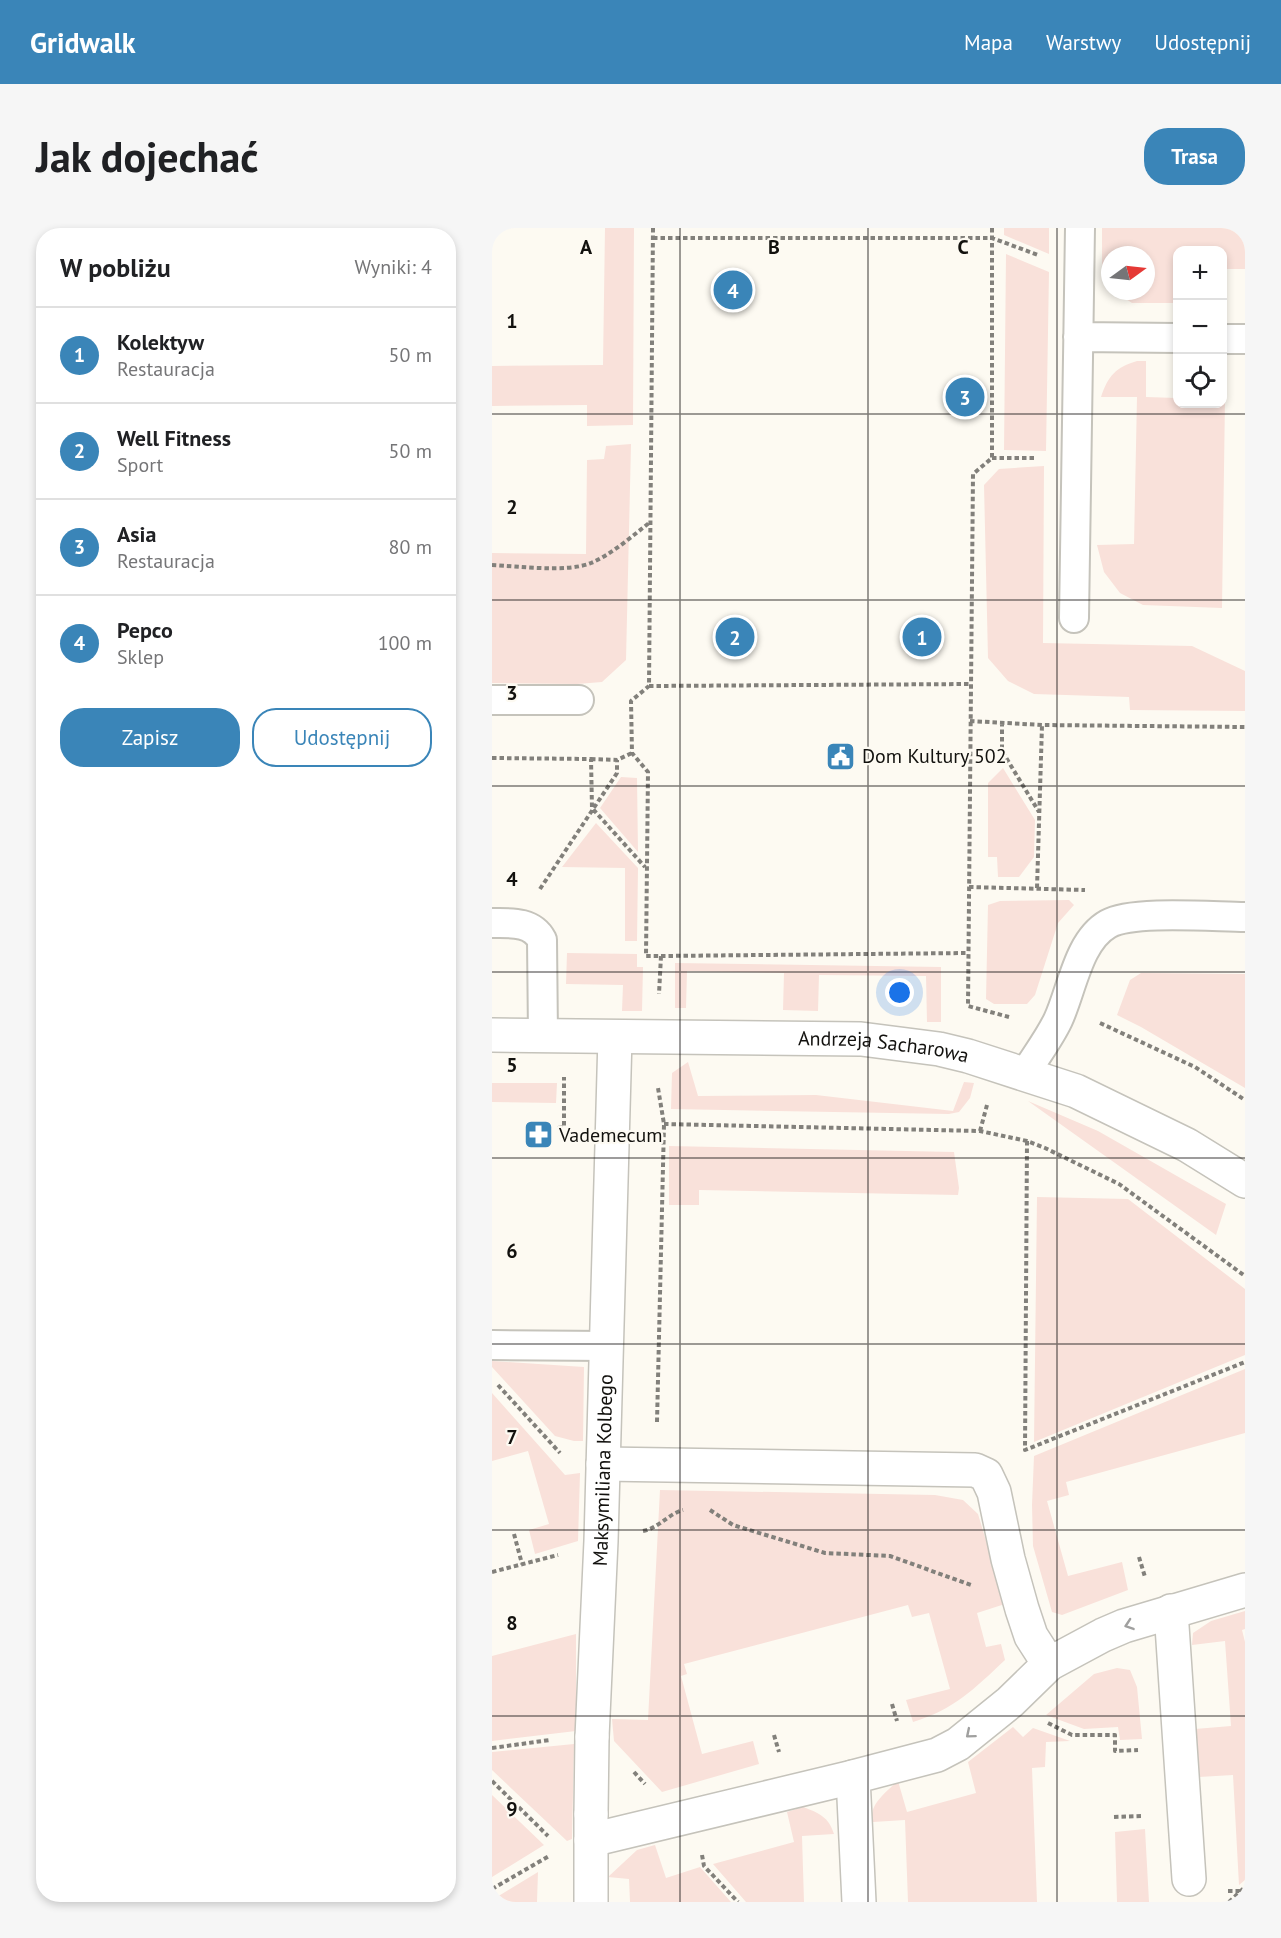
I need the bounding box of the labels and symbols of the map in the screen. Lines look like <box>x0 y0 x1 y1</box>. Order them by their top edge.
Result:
text: A <box>580 234 593 260</box>
text: B <box>768 234 780 260</box>
text: C <box>957 234 969 260</box>
north arrow <box>1101 246 1155 300</box>
pin: 4 <box>714 268 752 312</box>
text: 1 <box>506 308 518 334</box>
pin: 3 <box>946 374 984 420</box>
text: 2 <box>506 494 518 520</box>
pin: 2 <box>716 614 754 660</box>
pin: 1 <box>902 614 942 660</box>
text: 3 <box>506 680 518 706</box>
public building icon: Dom Kultury 502 <box>825 740 857 772</box>
place label: Dom Kultury 502 <box>862 743 1007 769</box>
text: 4 <box>506 866 518 892</box>
your location <box>885 978 914 1007</box>
street label: Andrzeja Sacharowa <box>798 1025 972 1069</box>
text: 5 <box>506 1052 518 1078</box>
pharmacy icon: Vademecum <box>522 1119 554 1151</box>
place label: Vademecum <box>558 1122 662 1148</box>
text: 6 <box>506 1238 518 1264</box>
street label: Maksymiliana Kolbego <box>587 1374 619 1567</box>
text: 7 <box>506 1424 518 1450</box>
text: 8 <box>506 1610 518 1636</box>
one-way arrow <box>1124 1617 1135 1630</box>
one-way arrow <box>966 1727 977 1738</box>
text: 9 <box>506 1796 518 1822</box>

